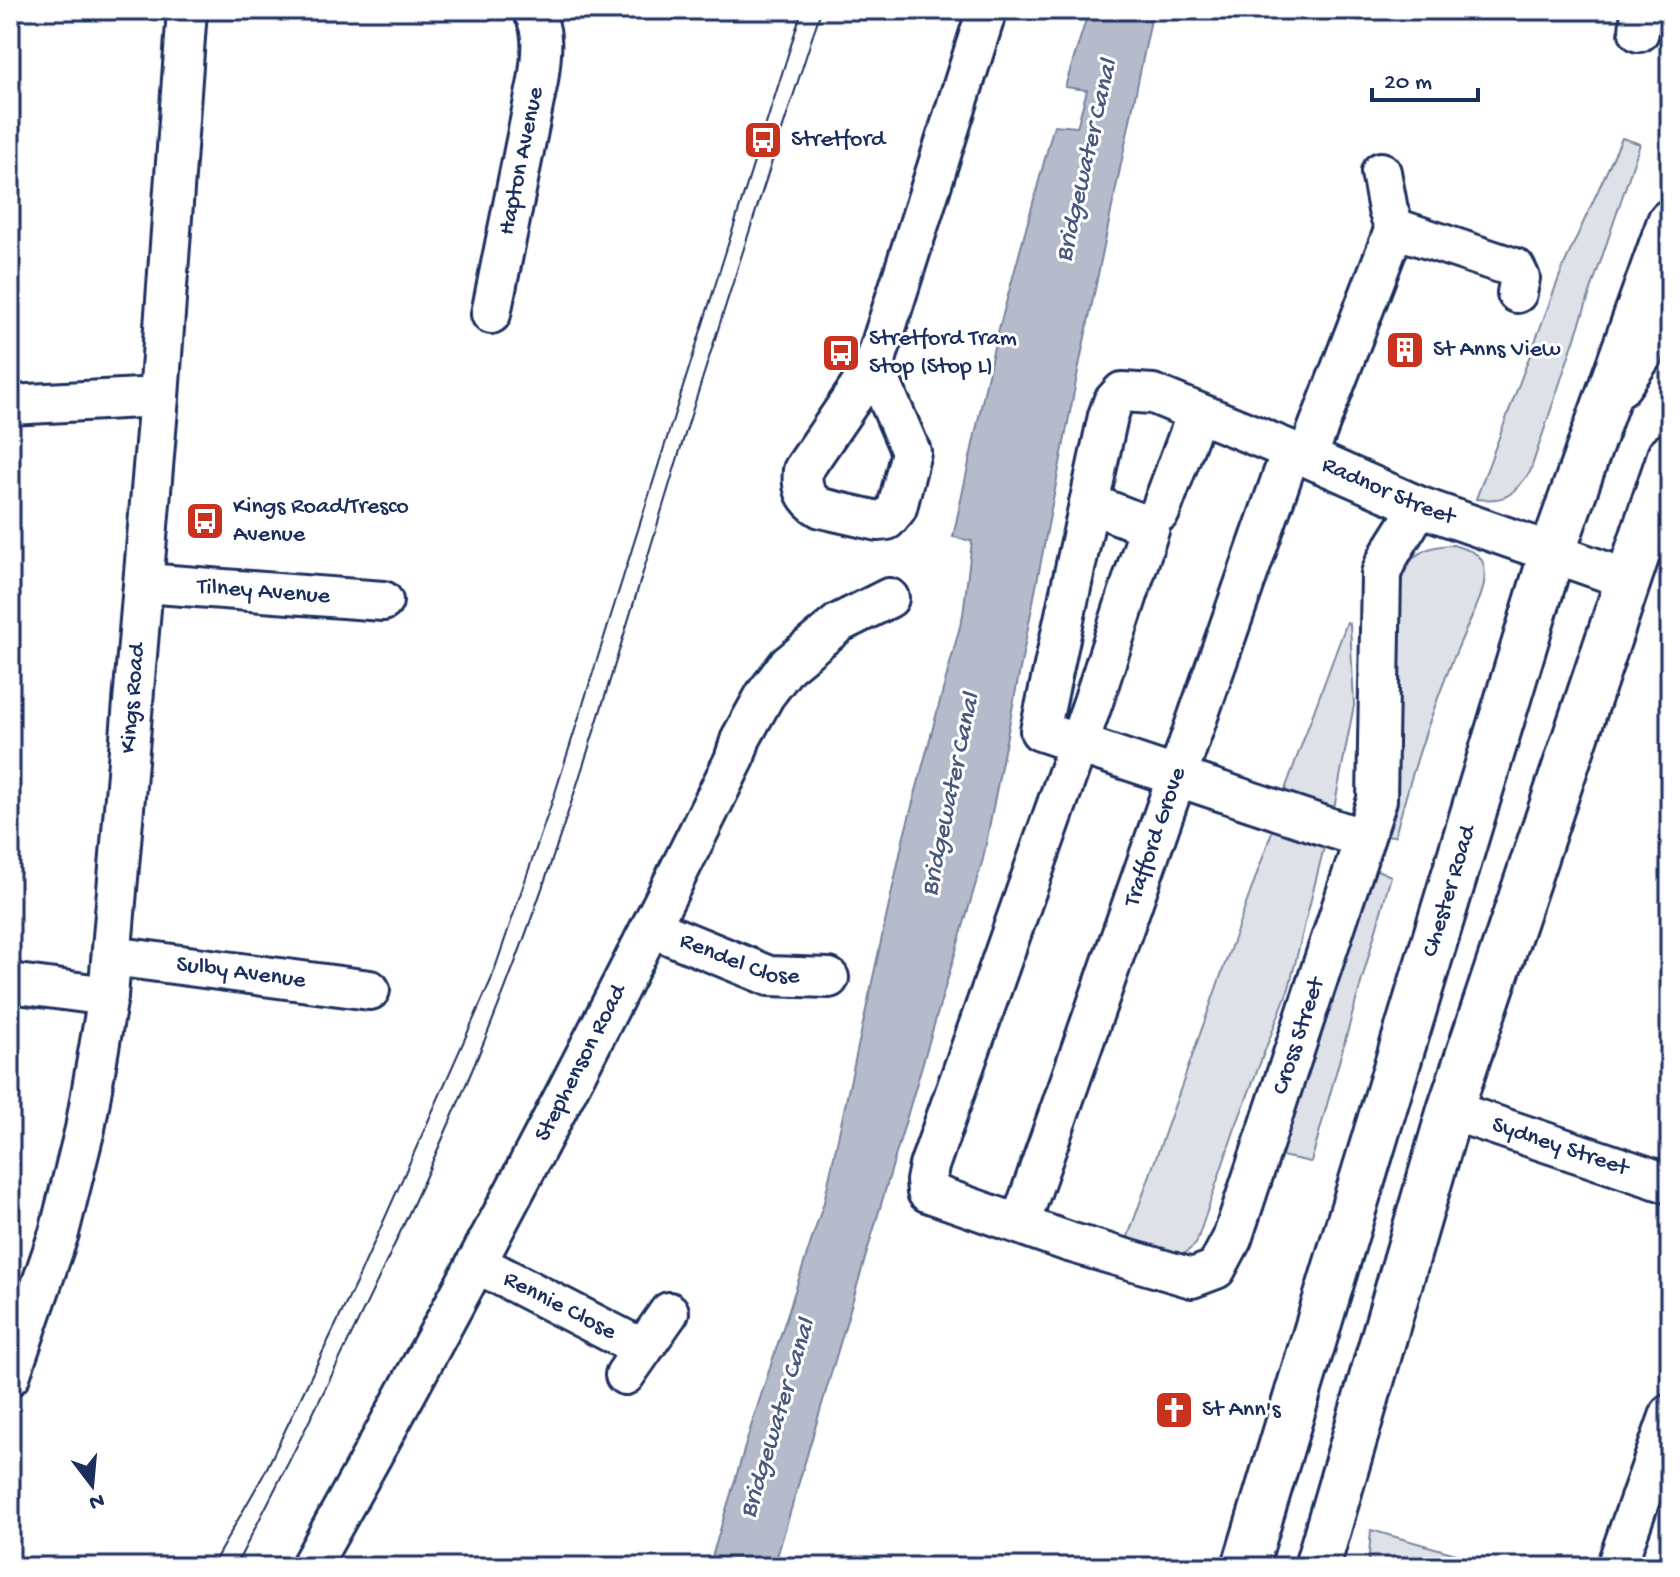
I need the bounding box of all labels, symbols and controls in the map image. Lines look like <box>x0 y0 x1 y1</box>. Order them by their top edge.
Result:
scale bar <box>1372 52 1478 102</box>
water label: Bridgewater Canal <box>1050 56 1127 265</box>
text: 20 m <box>1384 69 1432 98</box>
street label: Hapton Avenue <box>493 84 551 238</box>
bus stop icon: Stretford <box>742 119 784 161</box>
place label: Stretford <box>791 126 887 155</box>
place label: Stretford Tram Stop (Stop L) <box>869 325 1017 382</box>
building icon: St Anns View <box>1384 329 1426 371</box>
bus stop icon: Stretford Tram Stop (Stop L) <box>820 332 862 374</box>
place label: St Anns View <box>1433 336 1561 365</box>
street label: Radnor Street <box>1317 451 1461 533</box>
place label: Kings Road/Tresco Avenue <box>233 493 409 550</box>
bus stop icon: Kings Road/Tresco Avenue <box>184 500 226 542</box>
street label: Tilney Avenue <box>194 572 332 612</box>
street label: Kings Road <box>114 640 153 755</box>
water label: Bridgewater Canal <box>915 689 989 899</box>
street label: Trafford Grove <box>1117 763 1194 912</box>
street label: Chester Road <box>1416 820 1484 961</box>
street label: Rendel Close <box>675 926 801 992</box>
street label: Sulby Avenue <box>175 950 308 996</box>
street label: Cross Street <box>1266 972 1332 1098</box>
street label: Stephenson Road <box>528 978 634 1147</box>
street label: Sydney Street <box>1488 1111 1634 1184</box>
street label: Rennie Close <box>498 1265 621 1347</box>
water label: Bridgewater Canal <box>734 1314 824 1522</box>
church icon: St Ann's <box>1153 1389 1195 1431</box>
place label: St Ann's <box>1202 1396 1282 1425</box>
north arrow <box>52 1445 132 1525</box>
text: N <box>86 1486 107 1515</box>

